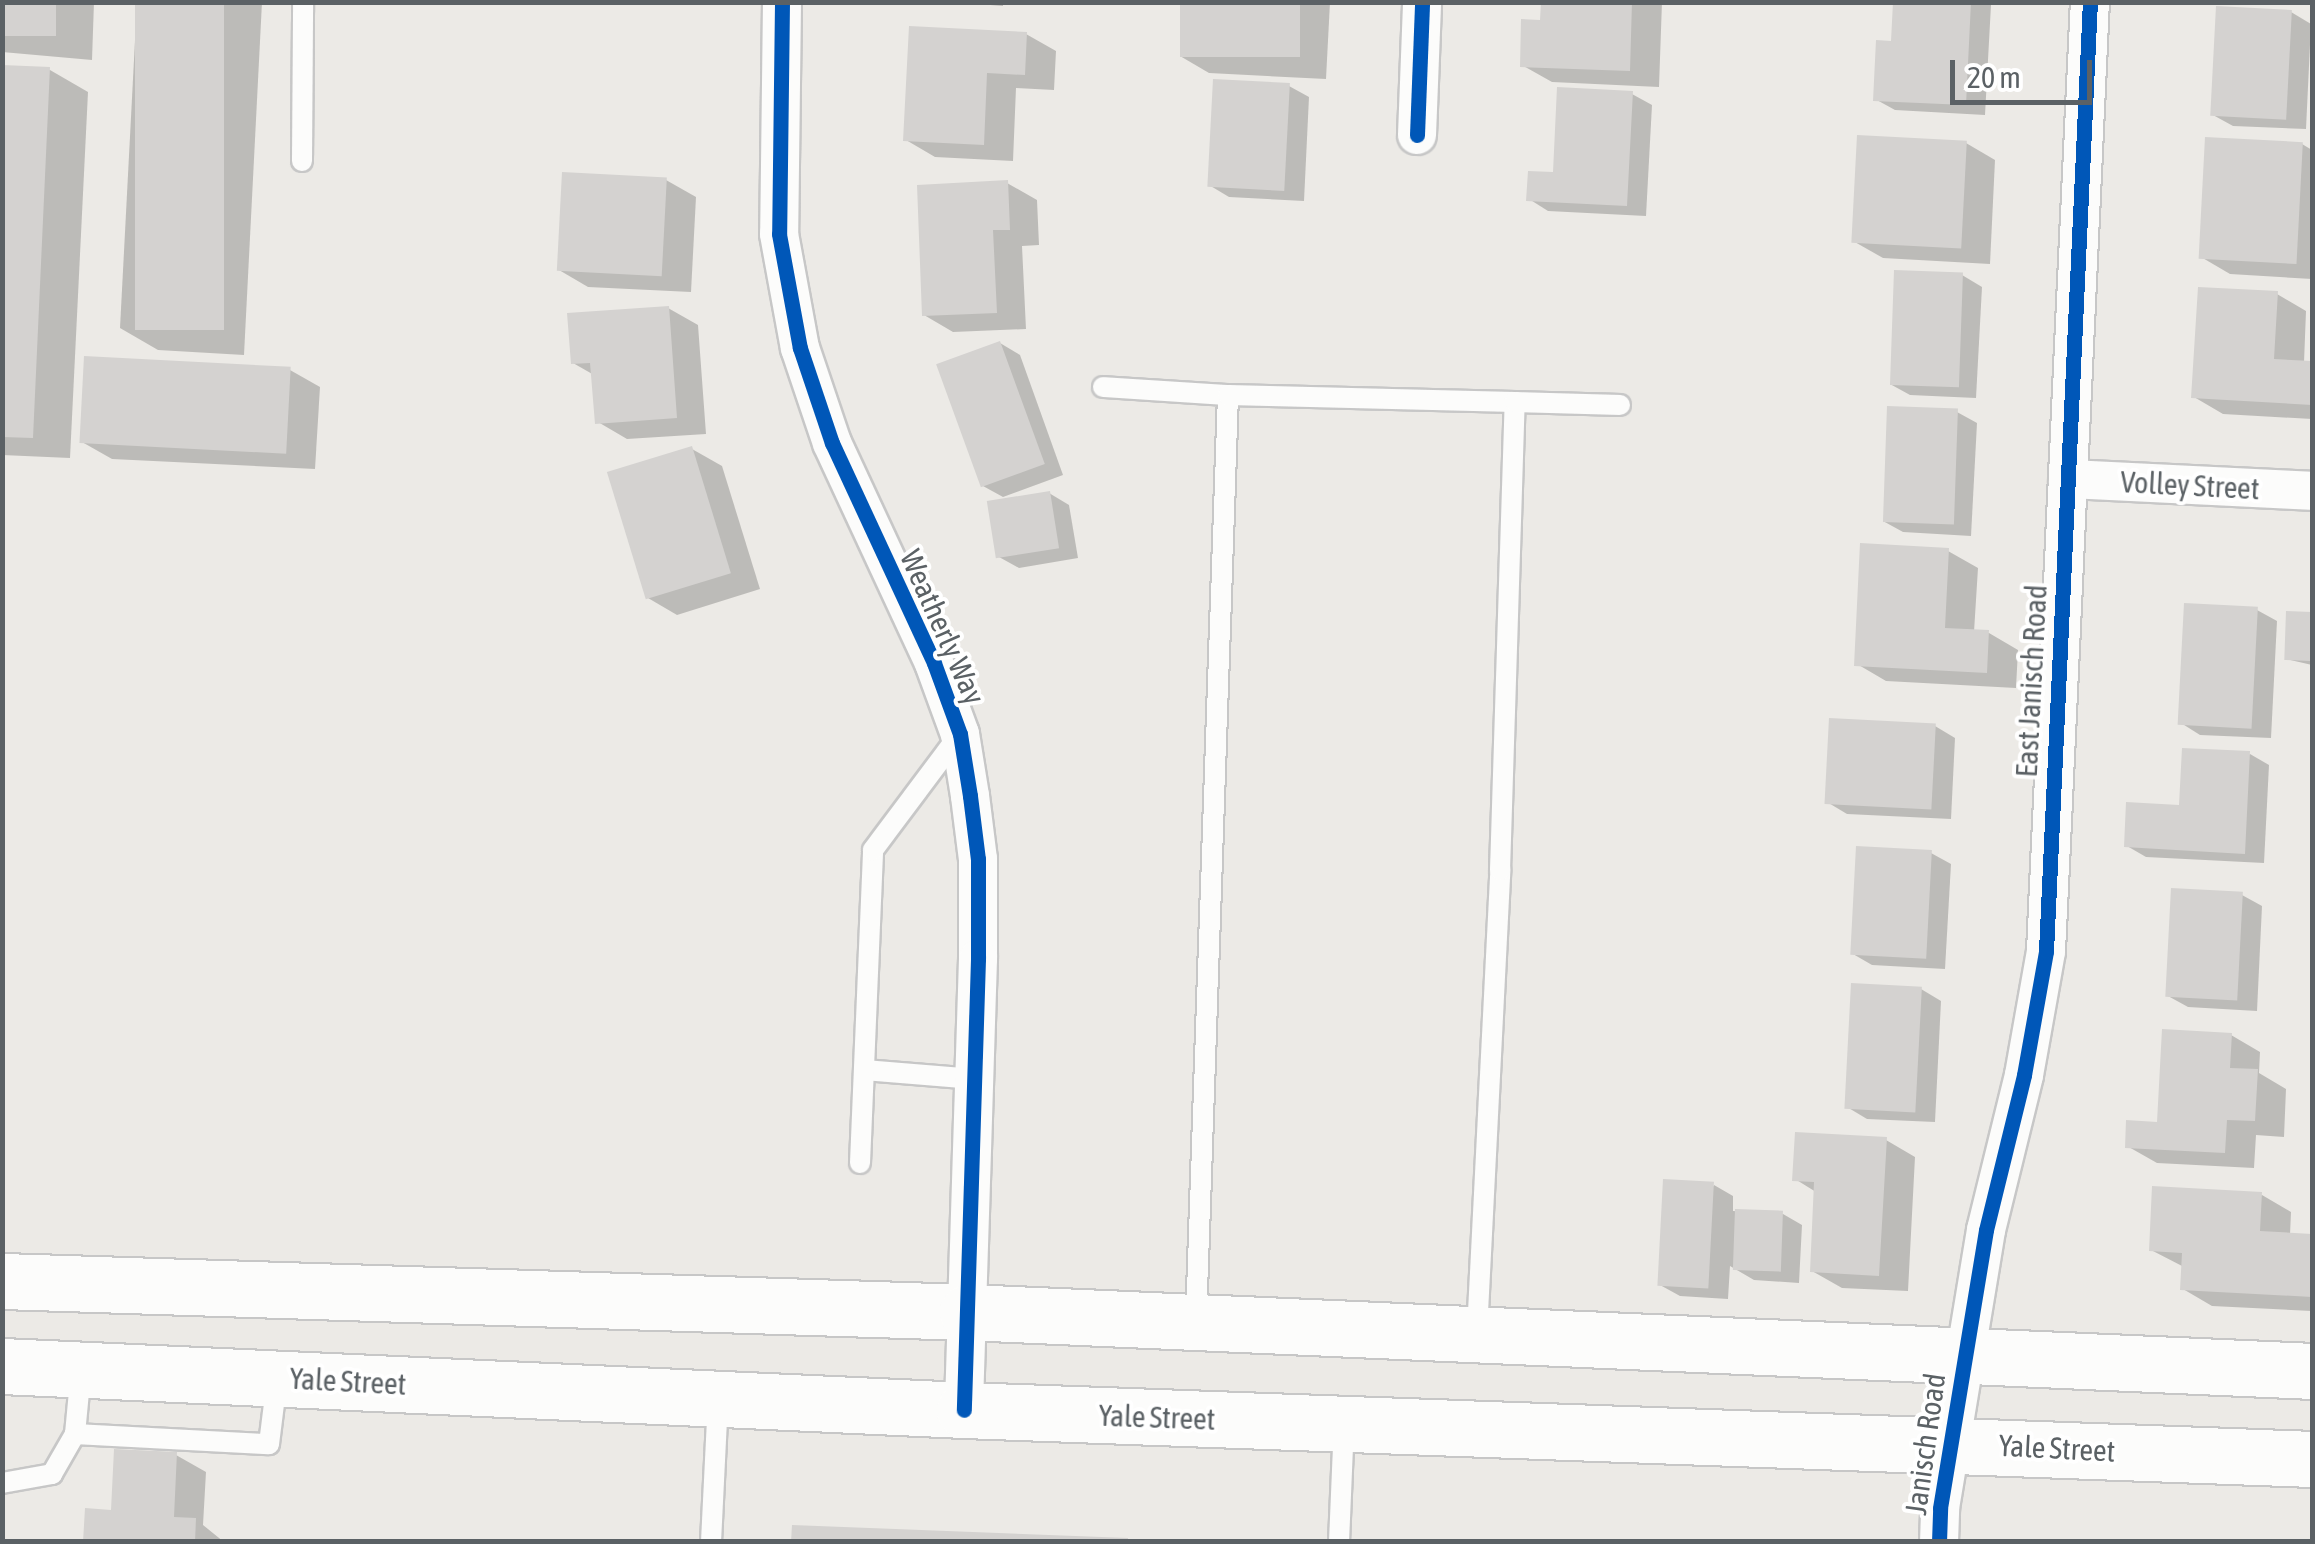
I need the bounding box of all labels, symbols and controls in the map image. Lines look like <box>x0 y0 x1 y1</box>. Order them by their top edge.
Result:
scale bar <box>1955 40 2098 102</box>
text: 20 m <box>1967 60 2021 94</box>
street label: Volley Street <box>2120 463 2260 507</box>
street label: Weatherly Way <box>893 544 993 710</box>
street label: East Janisch Road <box>2008 584 2054 778</box>
street label: Yale Street <box>289 1360 407 1402</box>
street label: Janisch Road <box>1897 1371 1953 1517</box>
street label: Yale Street <box>1098 1397 1216 1437</box>
street label: Yale Street <box>1998 1427 2116 1469</box>

